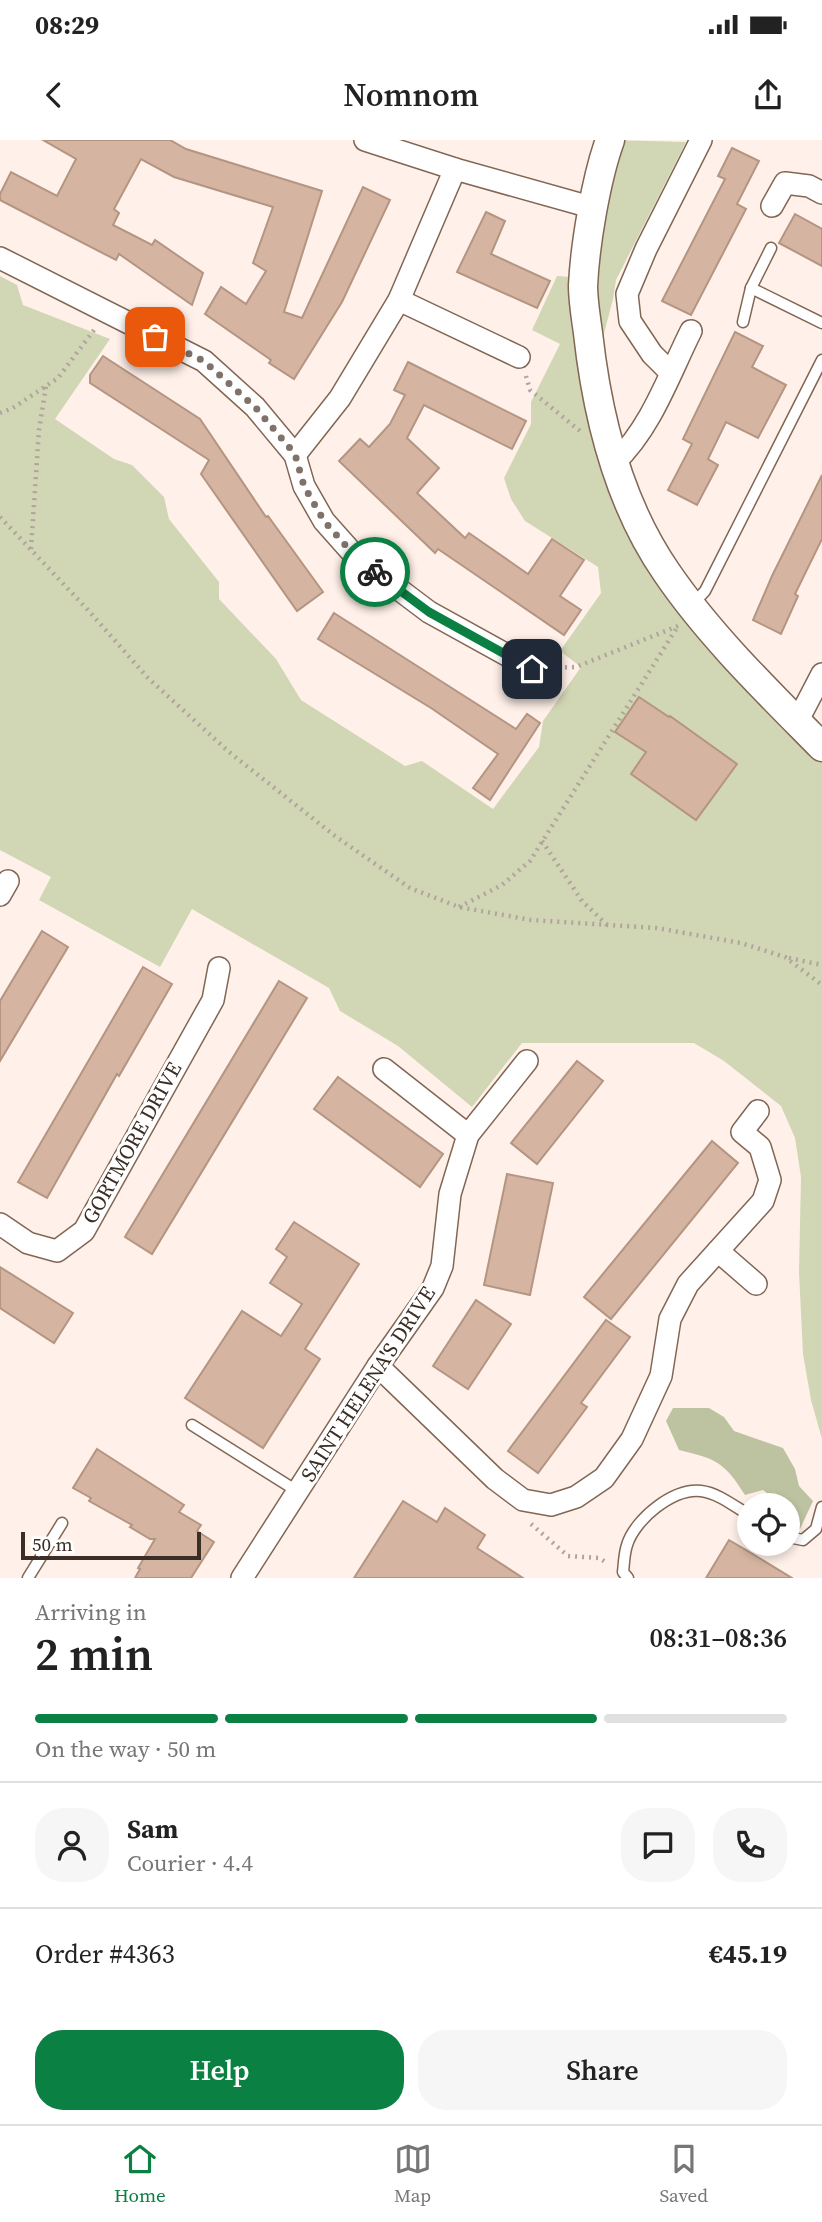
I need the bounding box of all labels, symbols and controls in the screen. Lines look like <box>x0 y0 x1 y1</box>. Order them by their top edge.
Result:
text: 08:29 <box>35 7 99 43</box>
text: Nomnom <box>343 73 479 117</box>
icon: back <box>35 76 73 114</box>
icon: share <box>749 76 787 114</box>
pin <box>125 307 185 367</box>
icon: bag <box>136 318 174 356</box>
courier <box>340 537 410 607</box>
icon: bike <box>356 553 394 591</box>
pin <box>502 639 562 699</box>
icon: home <box>513 650 551 688</box>
street label: GORTMORE DRIVE <box>75 1057 188 1229</box>
street label: SAINT HELENA'S DRIVE <box>293 1280 442 1487</box>
map controls <box>737 1493 800 1556</box>
button: locate <box>737 1493 800 1556</box>
scale bar <box>21 1529 201 1561</box>
text: 50 m <box>32 1531 73 1557</box>
text: Arriving in <box>35 1596 147 1628</box>
text: 08:31–08:36 <box>650 1620 787 1656</box>
text: 2 min <box>35 1622 153 1685</box>
text: On the way · 50 m <box>35 1733 216 1765</box>
button: person <box>35 1808 109 1882</box>
button: chat <box>621 1808 695 1882</box>
button: phone <box>713 1808 787 1882</box>
text: Sam <box>127 1811 178 1847</box>
text: Courier · 4.4 <box>127 1847 253 1879</box>
text: Order #4363 <box>35 1936 175 1972</box>
text: €45.19 <box>709 1936 787 1972</box>
button: Help <box>35 2030 404 2110</box>
button: Share <box>418 2030 787 2110</box>
tab: Home <box>114 2140 166 2208</box>
tab: Map <box>394 2140 432 2208</box>
tab: Saved <box>659 2140 708 2208</box>

